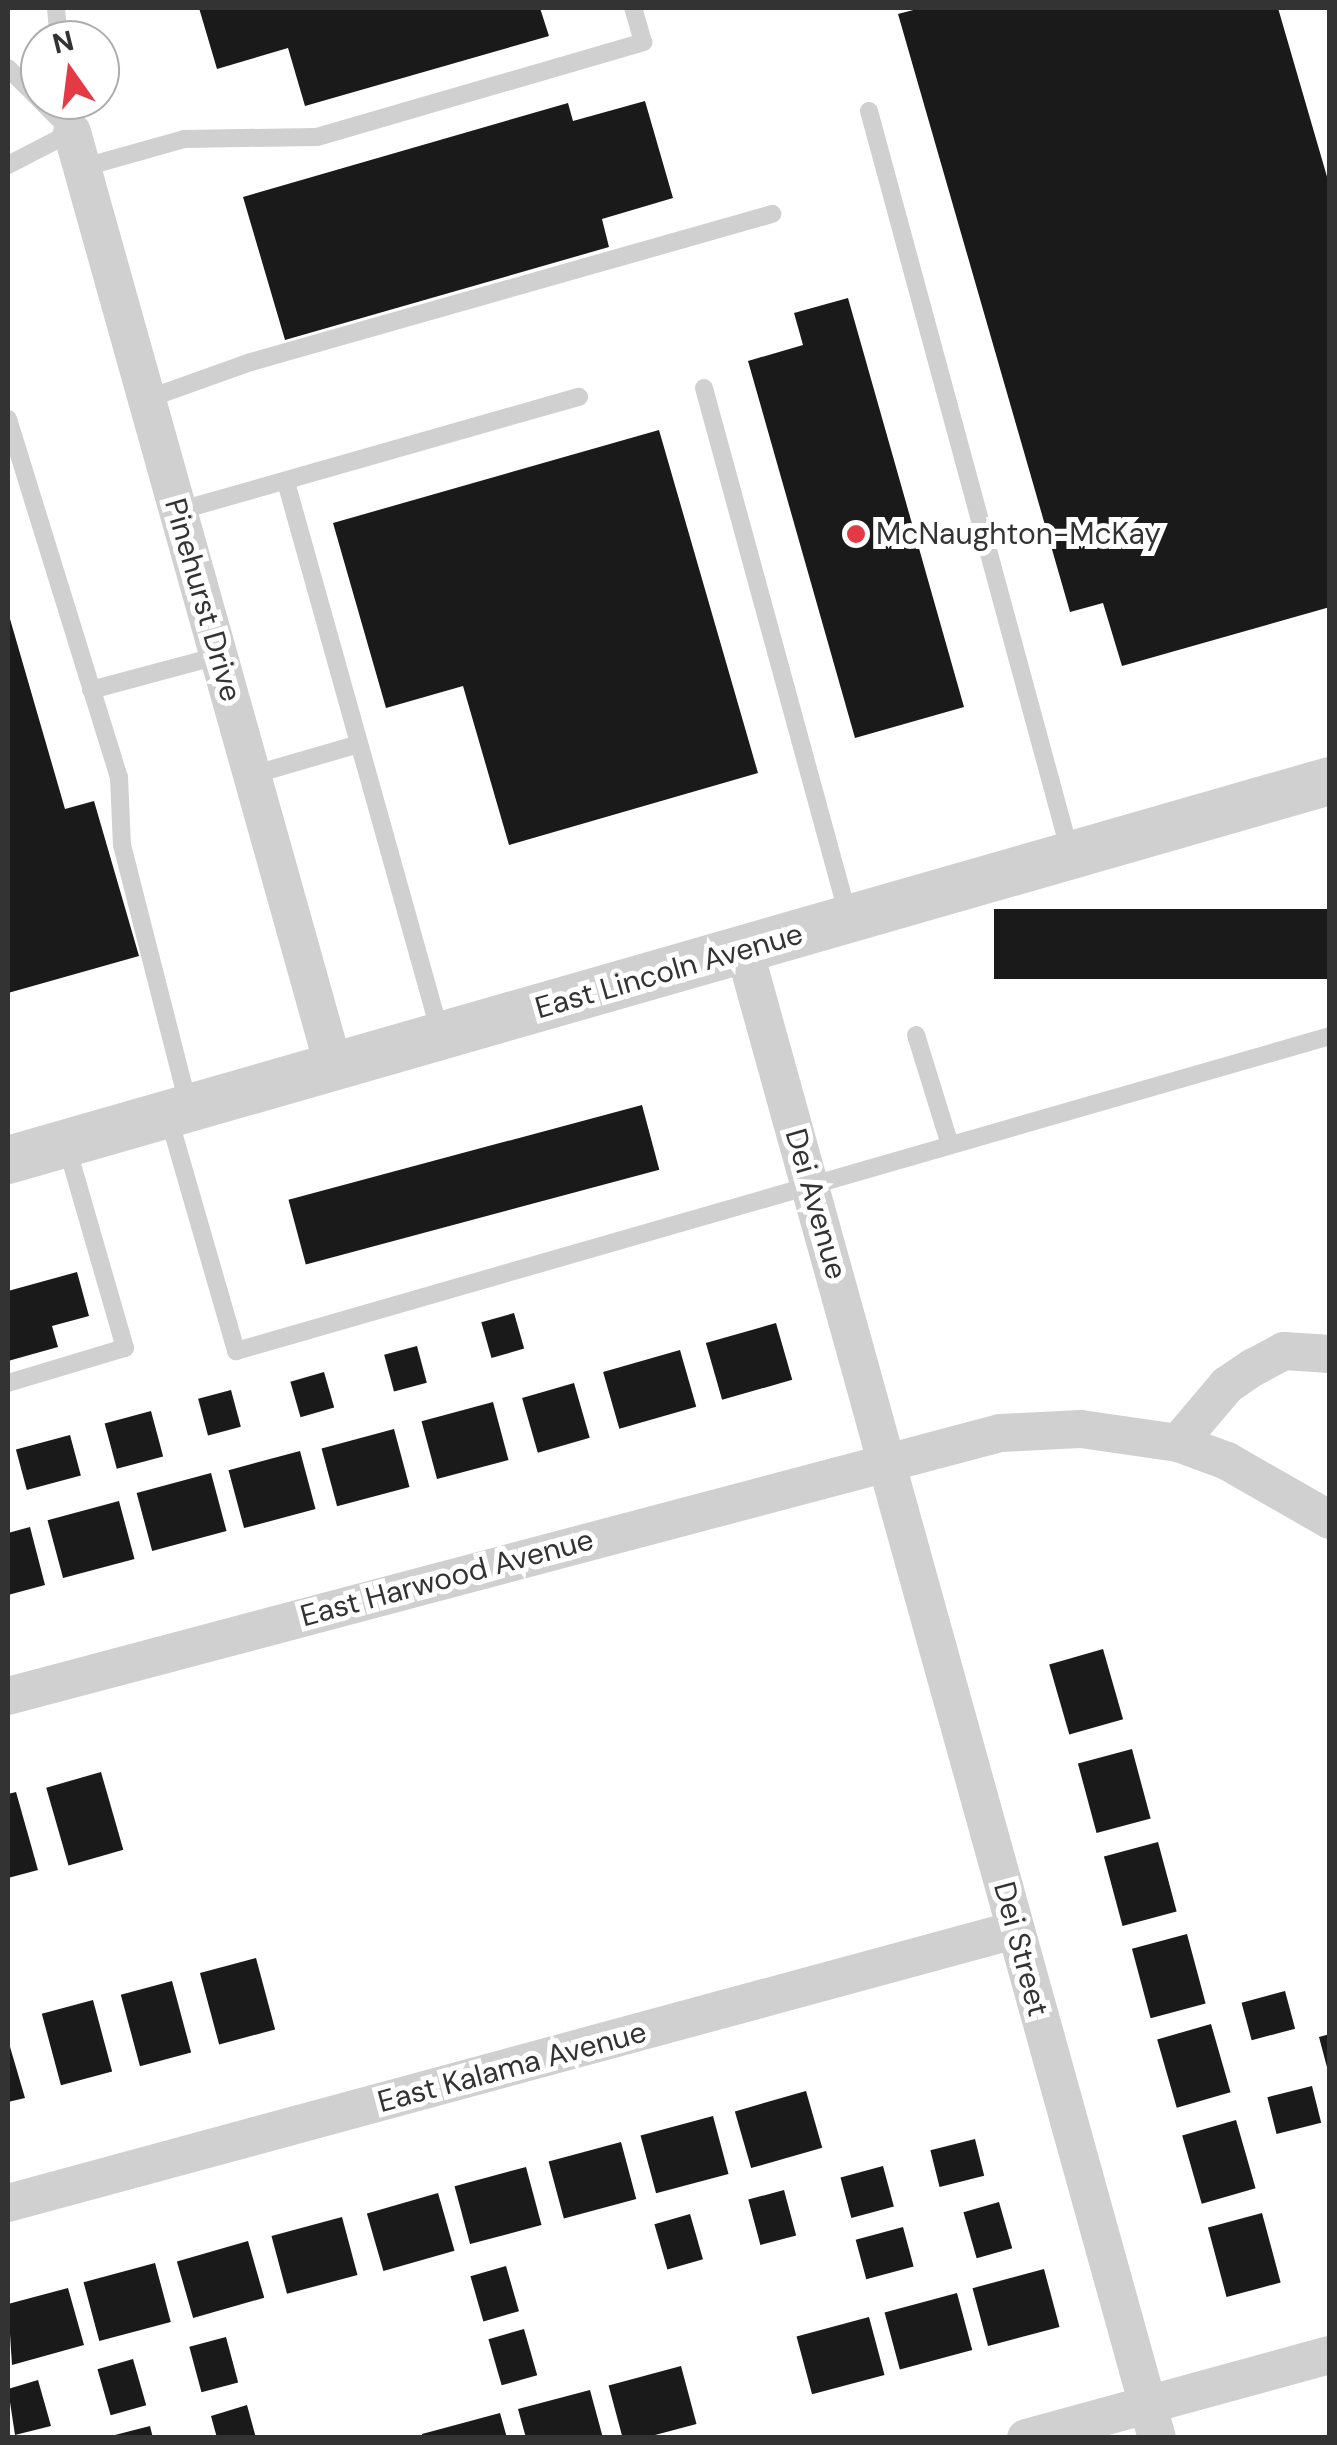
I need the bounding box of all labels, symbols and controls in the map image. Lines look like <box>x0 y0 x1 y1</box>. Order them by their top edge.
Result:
north arrow <box>20 20 120 120</box>
text: N <box>49 22 77 63</box>
street label: Pinehurst Drive <box>157 494 249 706</box>
place label: McNaughton-McKay <box>876 516 1161 552</box>
marker: McNaughton-McKay <box>845 523 867 545</box>
street label: East Lincoln Avenue <box>531 916 807 1026</box>
street label: Dei Avenue <box>777 1125 855 1283</box>
street label: East Harwood Avenue <box>297 1522 597 1634</box>
street label: Dei Street <box>986 1878 1056 2020</box>
street label: East Kalama Avenue <box>374 2014 650 2120</box>

